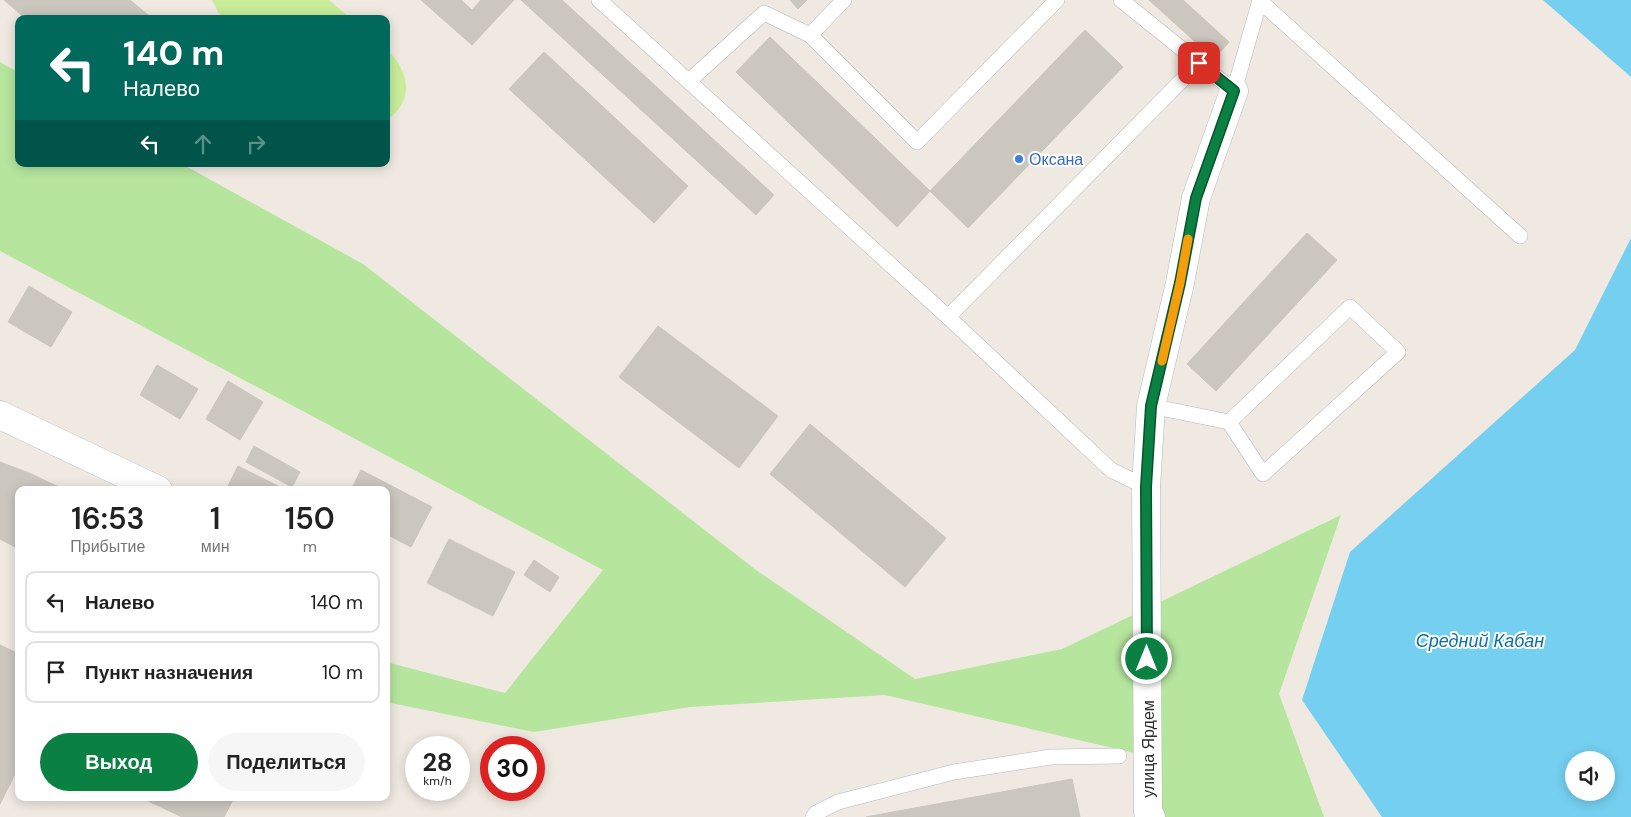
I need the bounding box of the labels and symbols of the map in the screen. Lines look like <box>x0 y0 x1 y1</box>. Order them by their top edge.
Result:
pin <box>1178 42 1220 84</box>
place label: Оксана <box>1029 149 1083 170</box>
marker: Оксана <box>1013 153 1025 165</box>
water label: Средний Кабан <box>1416 629 1544 653</box>
position arrow <box>1120 632 1172 684</box>
street label: улица Ярдем <box>1138 700 1159 798</box>
speed limit sign: 30 <box>480 736 545 801</box>

